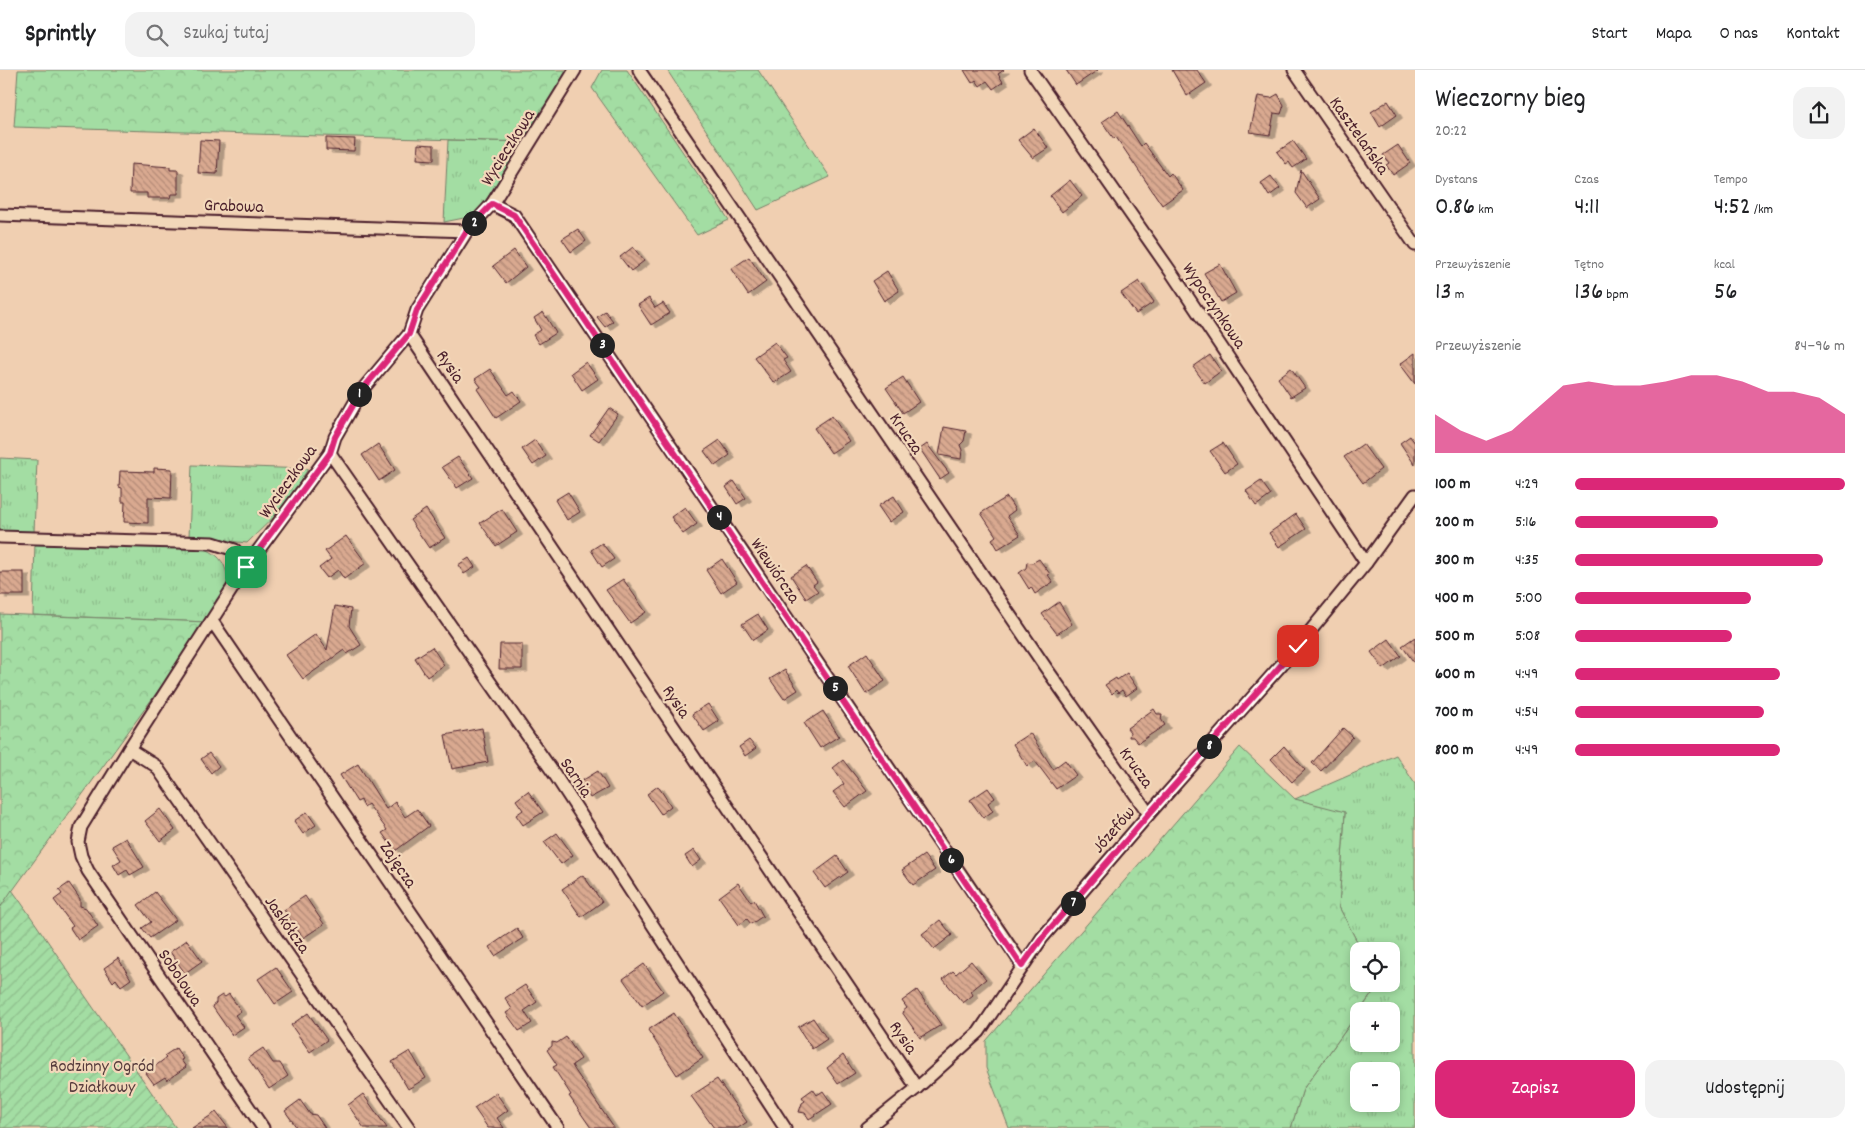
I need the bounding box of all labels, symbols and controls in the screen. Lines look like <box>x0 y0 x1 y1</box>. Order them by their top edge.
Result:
search box <box>125 12 475 57</box>
text: Sprintly <box>25 18 95 52</box>
icon: search <box>143 21 171 49</box>
text: Szukaj tutaj <box>183 21 269 48</box>
text: Start <box>1591 22 1628 47</box>
text: Mapa <box>1656 22 1691 47</box>
text: O nas <box>1719 22 1758 47</box>
text: Kontakt <box>1786 22 1840 47</box>
text: Wieczorny bieg <box>1435 81 1586 121</box>
button: share <box>1793 87 1845 139</box>
street label: Kasztelańska <box>1322 92 1394 181</box>
street label: Wycieczkowa <box>476 105 543 191</box>
text: 20:22 <box>1435 120 1467 143</box>
text: Dystans <box>1435 170 1478 190</box>
text: Czas <box>1574 170 1599 190</box>
text: Tempo <box>1714 170 1748 190</box>
text: 0.86 <box>1435 190 1475 226</box>
text: 4:11 <box>1574 190 1600 226</box>
text: 4:52 <box>1714 190 1751 226</box>
street label: Grabowa <box>203 194 265 221</box>
text: km <box>1475 200 1494 220</box>
text: /km <box>1751 200 1773 220</box>
pin: 2 <box>462 210 486 236</box>
text: 2 <box>471 213 478 233</box>
text: Przewyższenie <box>1435 255 1511 275</box>
text: Tętno <box>1574 255 1604 275</box>
text: kcal <box>1714 255 1735 275</box>
street label: Wypoczynkowa <box>1175 258 1251 355</box>
text: 13 <box>1435 275 1452 311</box>
text: 136 <box>1574 275 1603 311</box>
text: 56 <box>1714 275 1737 311</box>
text: m <box>1452 285 1464 305</box>
text: bpm <box>1603 285 1629 305</box>
pin: 3 <box>590 332 614 358</box>
text: 3 <box>599 335 606 355</box>
text: Przewyższenie <box>1435 335 1521 358</box>
text: 84–96 m <box>1794 335 1845 358</box>
street label: Rysia <box>429 346 469 390</box>
pin: 1 <box>346 382 372 406</box>
text: 1 <box>358 384 361 404</box>
street label: Krucza <box>882 409 928 461</box>
street label: Wycieczkowa <box>254 440 325 524</box>
text: 100 m <box>1435 473 1471 496</box>
text: 4:29 <box>1515 473 1539 496</box>
pin: 4 <box>706 504 732 530</box>
text: 4 <box>717 507 722 527</box>
text: 200 m <box>1435 511 1474 534</box>
text: 5:16 <box>1515 511 1536 534</box>
street label: Wiewiórcza <box>743 534 805 609</box>
pin <box>225 546 267 588</box>
text: 300 m <box>1435 549 1474 572</box>
text: 4:35 <box>1515 549 1539 572</box>
icon: arrive <box>232 553 260 581</box>
text: 400 m <box>1435 587 1474 610</box>
text: 5:00 <box>1515 587 1543 610</box>
pin <box>1277 625 1319 667</box>
text: 500 m <box>1435 625 1475 648</box>
text: 5:08 <box>1515 625 1540 648</box>
icon: check <box>1284 632 1312 660</box>
text: 600 m <box>1435 663 1475 686</box>
text: 4:49 <box>1515 663 1538 686</box>
pin: 5 <box>822 676 848 700</box>
text: 5 <box>832 678 839 698</box>
street label: Rysia <box>655 681 695 725</box>
text: 700 m <box>1435 701 1473 724</box>
text: 4:54 <box>1515 701 1538 724</box>
pin: 8 <box>1196 734 1222 758</box>
text: 8 <box>1207 736 1212 756</box>
text: 800 m <box>1435 739 1474 762</box>
text: 4:49 <box>1515 739 1538 762</box>
street label: Krucza <box>1112 743 1158 795</box>
street label: Sarnia <box>553 754 598 804</box>
street label: Józefów <box>1087 802 1142 860</box>
street label: Zajęcza <box>372 837 422 894</box>
pin: 6 <box>938 848 964 872</box>
text: 6 <box>948 850 955 870</box>
pin: 7 <box>1060 890 1086 916</box>
street label: Jaskółcza <box>257 892 315 960</box>
text: 7 <box>1071 893 1076 913</box>
map controls <box>1350 942 1400 1112</box>
button: locate <box>1350 942 1400 992</box>
street label: Sobolowa <box>151 945 208 1012</box>
button: + <box>1350 1002 1400 1052</box>
street label: Rysia <box>882 1017 922 1061</box>
park label: Rodzinny Ogród Działkowy <box>50 1055 154 1101</box>
button: Zapisz <box>1435 1060 1635 1118</box>
button: Udostępnij <box>1645 1060 1845 1118</box>
button: − <box>1350 1062 1400 1112</box>

